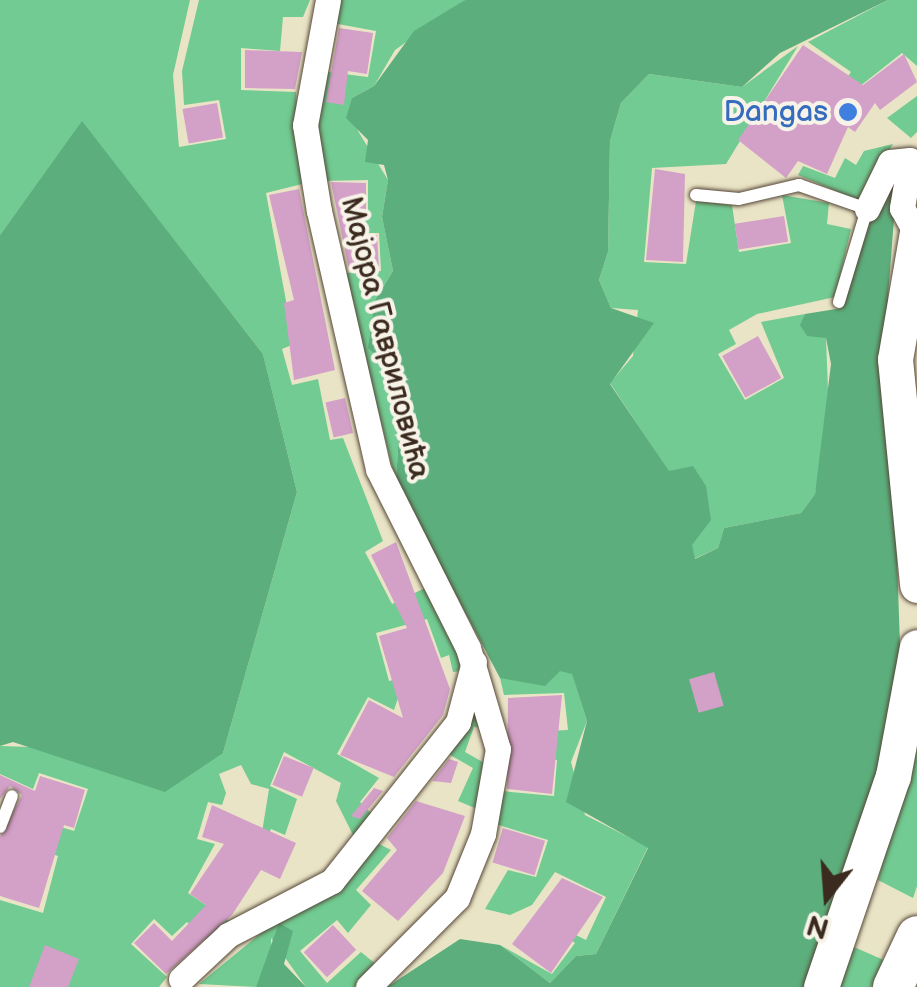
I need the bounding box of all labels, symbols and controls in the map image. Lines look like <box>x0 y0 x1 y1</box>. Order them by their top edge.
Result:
place label: Dangas <box>723 94 828 130</box>
marker: Dangas <box>837 101 859 123</box>
street label: Мајора Гавриловића <box>333 193 437 483</box>
north arrow <box>777 847 877 947</box>
text: N <box>803 907 833 945</box>

